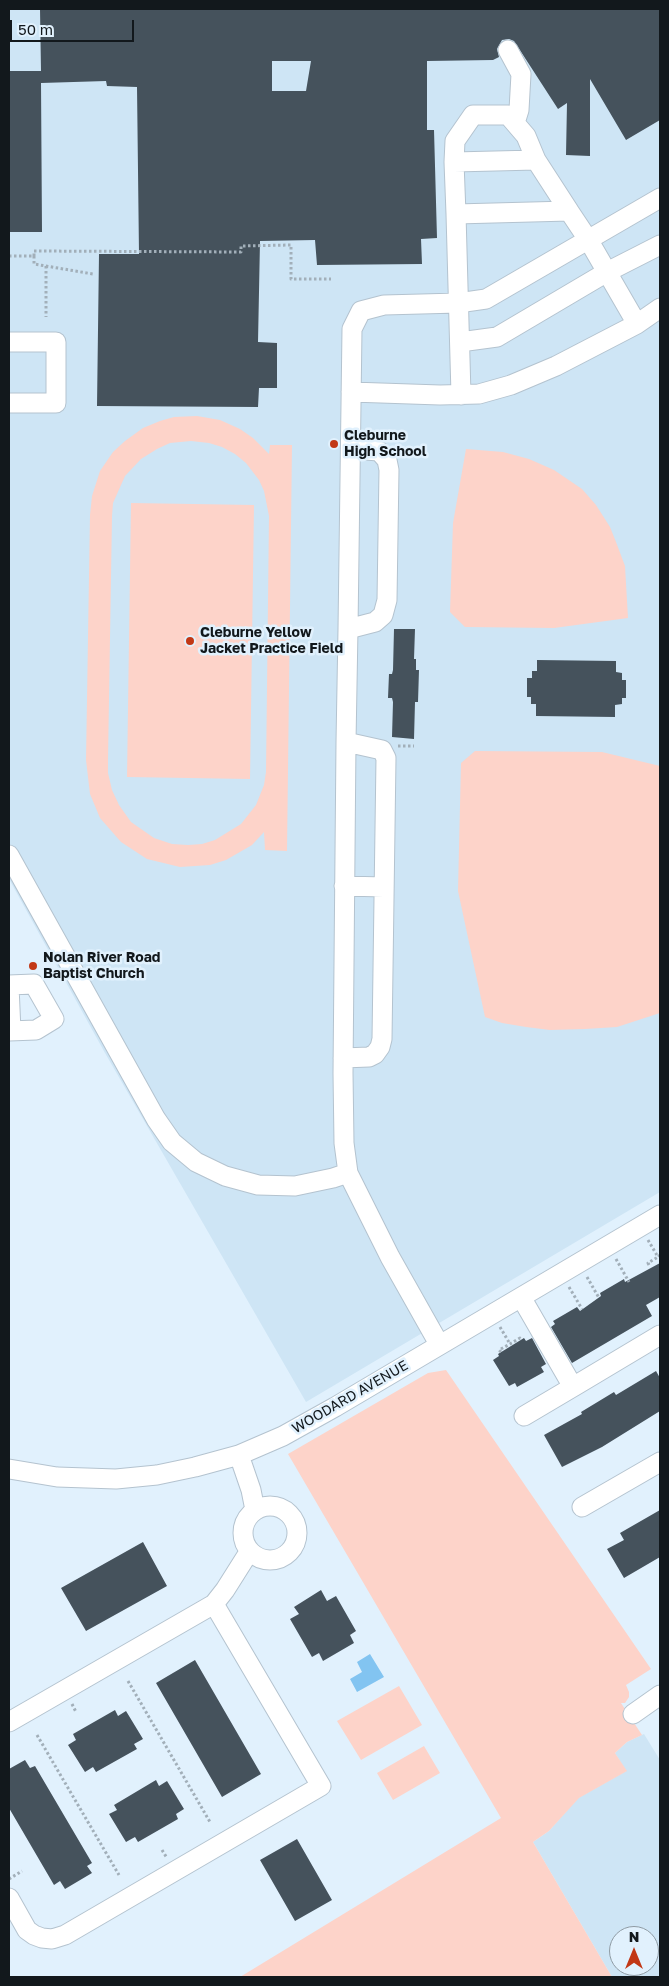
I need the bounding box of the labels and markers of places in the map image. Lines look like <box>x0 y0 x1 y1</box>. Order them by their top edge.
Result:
place label: Cleburne High School <box>344 428 426 461</box>
marker: Cleburne High School <box>328 438 340 450</box>
place label: Cleburne Yellow Jacket Practice Field <box>200 625 343 658</box>
marker: Cleburne Yellow Jacket Practice Field <box>184 635 196 647</box>
place label: Nolan River Road Baptist Church <box>43 950 160 982</box>
marker: Nolan River Road Baptist Church <box>27 960 39 972</box>

